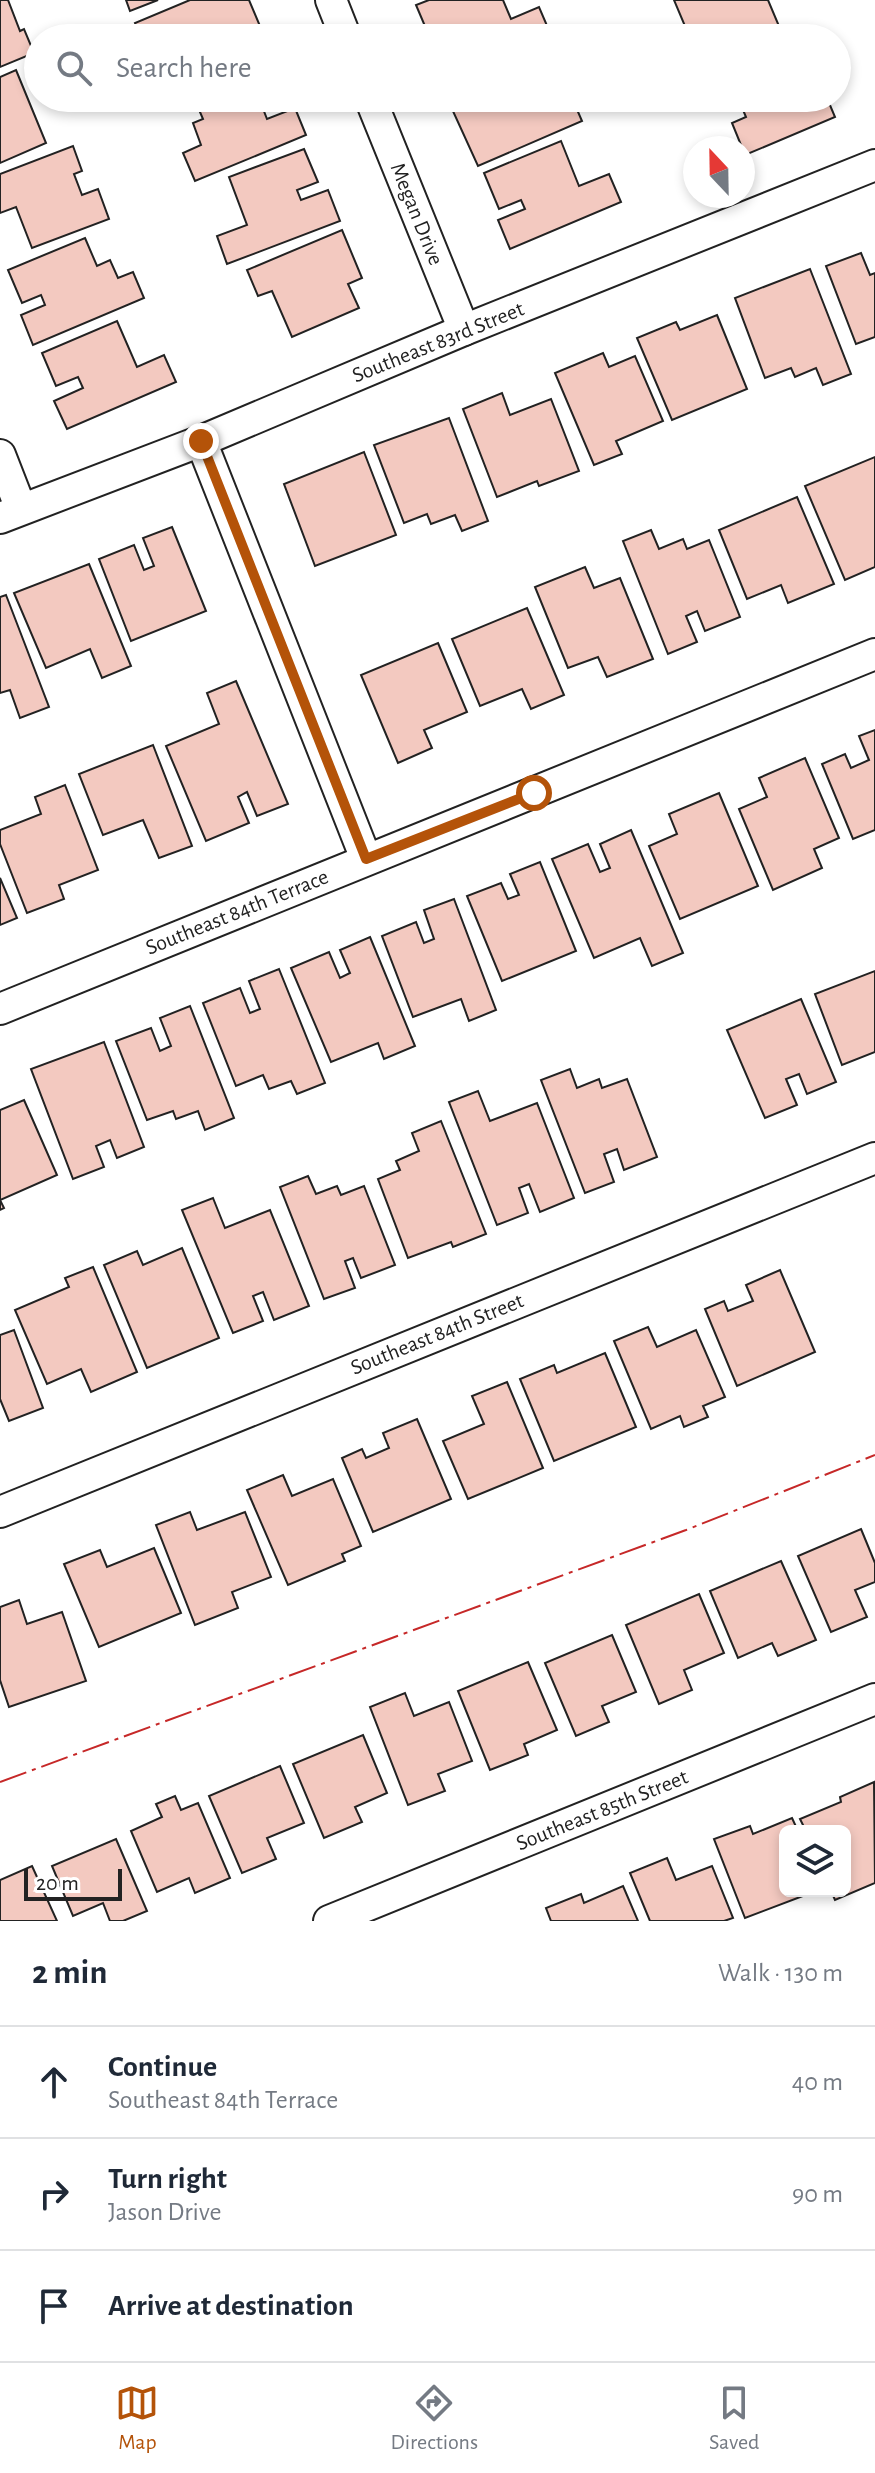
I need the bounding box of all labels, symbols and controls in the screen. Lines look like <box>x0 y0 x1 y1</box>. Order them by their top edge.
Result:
search box <box>24 24 851 112</box>
icon: search <box>52 46 96 90</box>
text: Search here <box>116 53 252 83</box>
north arrow <box>683 136 755 208</box>
street label: Megan Drive <box>387 160 447 268</box>
street label: Southeast 83rd Street <box>349 298 527 386</box>
route end <box>183 423 219 459</box>
route start <box>516 775 552 811</box>
street label: Southeast 84th Terrace <box>143 865 331 959</box>
street label: Southeast 84th Street <box>347 1289 527 1379</box>
street label: Southeast 85th Street <box>513 1766 691 1854</box>
map controls <box>779 1825 851 1897</box>
button: layers <box>779 1825 851 1897</box>
scale bar <box>24 1865 122 1901</box>
text: 20 m <box>36 1872 79 1894</box>
text: 2 min <box>32 1956 107 1990</box>
text: Walk · 130 m <box>718 1960 843 1986</box>
text: Continue <box>108 2052 217 2082</box>
icon: ahead <box>32 2060 76 2104</box>
text: 40 m <box>792 2069 843 2095</box>
text: Southeast 84th Terrace <box>108 2087 338 2113</box>
text: Turn right <box>108 2164 227 2194</box>
icon: right <box>32 2172 76 2216</box>
text: 90 m <box>792 2181 843 2207</box>
text: Jason Drive <box>108 2199 221 2225</box>
icon: arrive <box>32 2284 76 2328</box>
text: Arrive at destination <box>108 2291 354 2321</box>
tab: Map <box>115 2381 159 2455</box>
tab: Directions <box>390 2381 478 2455</box>
tab: Saved <box>709 2381 759 2455</box>

